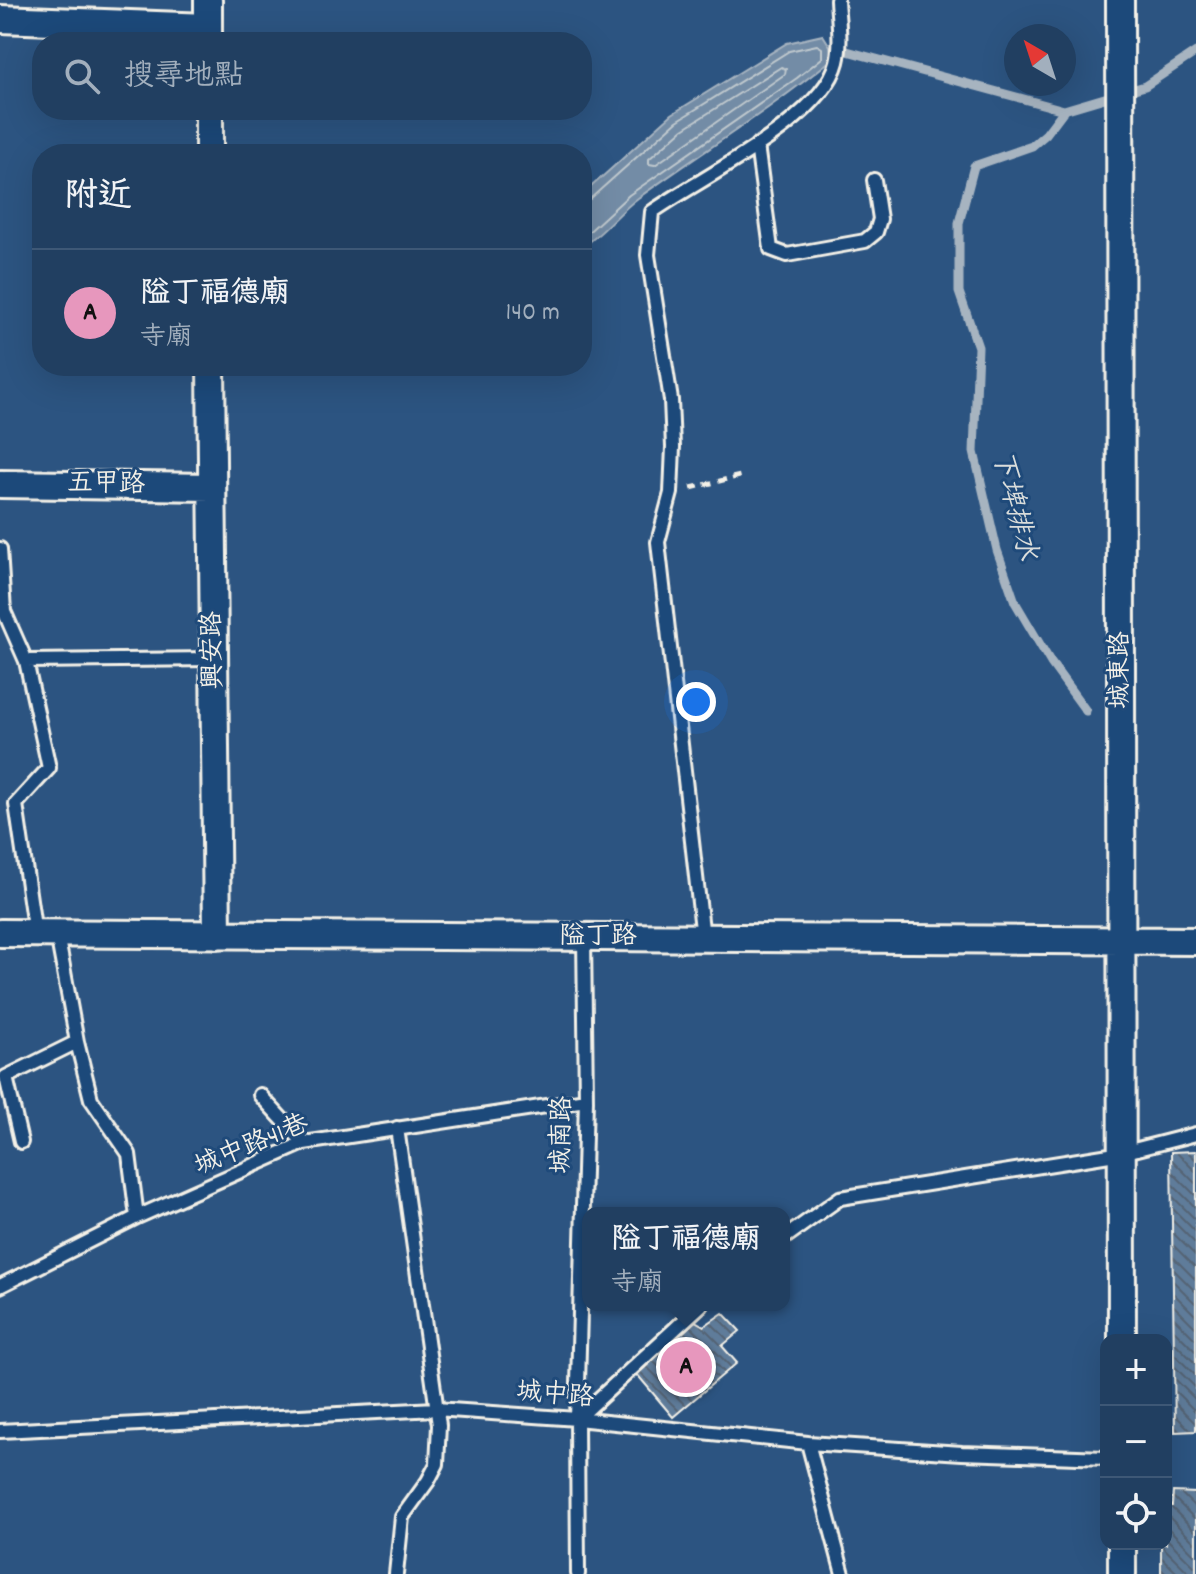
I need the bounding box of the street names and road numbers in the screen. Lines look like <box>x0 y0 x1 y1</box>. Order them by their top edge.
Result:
street label: 五甲路 <box>67 466 145 504</box>
street label: 興安路 <box>195 611 233 689</box>
street label: 城東路 <box>1103 631 1140 709</box>
street label: 隘丁路 <box>559 919 637 956</box>
street label: 城南路 <box>544 1096 582 1174</box>
street label: 城中路41巷 <box>189 1106 315 1186</box>
street label: 城中路 <box>515 1374 595 1418</box>

